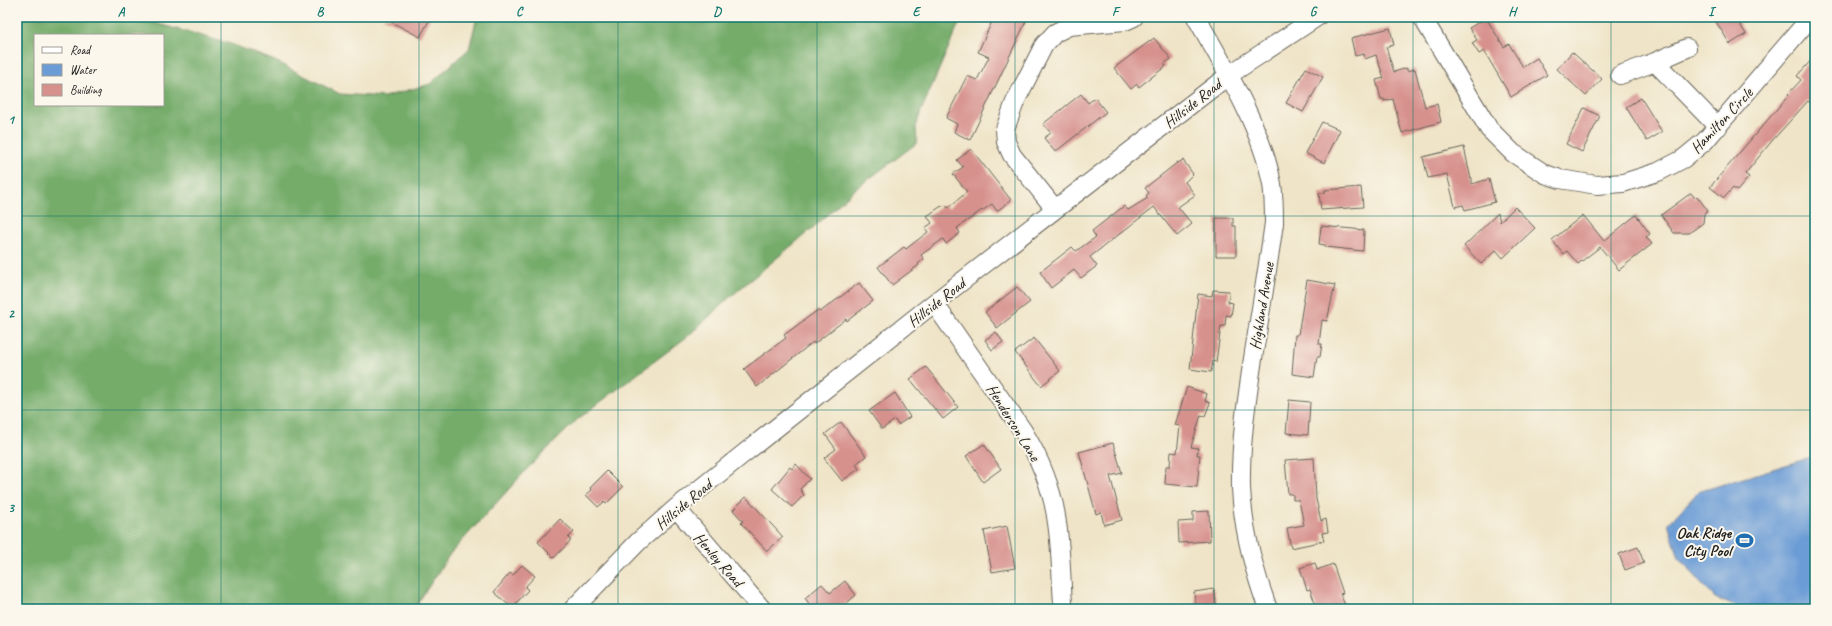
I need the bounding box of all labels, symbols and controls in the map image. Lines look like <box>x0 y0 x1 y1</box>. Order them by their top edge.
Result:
text: A <box>118 4 126 20</box>
text: B <box>317 4 325 20</box>
text: C <box>516 4 524 20</box>
text: D <box>713 4 722 20</box>
text: E <box>913 4 922 20</box>
text: F <box>1112 4 1121 20</box>
text: G <box>1310 4 1318 20</box>
text: H <box>1508 4 1518 20</box>
text: I <box>1708 4 1717 20</box>
legend <box>34 34 164 106</box>
text: Road <box>70 42 92 58</box>
text: Water <box>70 62 98 78</box>
street label: Hillside Road <box>1160 73 1228 133</box>
text: Building <box>70 82 102 98</box>
street label: Hamilton Circle <box>1686 82 1759 158</box>
text: 1 <box>8 112 16 128</box>
street label: Highland Avenue <box>1245 259 1279 351</box>
street label: Hillside Road <box>904 272 972 332</box>
text: 2 <box>8 306 15 322</box>
street label: Henderson Lane <box>982 380 1046 466</box>
street label: Hillside Road <box>651 473 718 534</box>
text: 3 <box>8 500 15 516</box>
place label: Oak Ridge City Pool <box>1676 523 1734 561</box>
street label: Henley Road <box>689 528 749 593</box>
sports icon: Oak Ridge City Pool <box>1734 531 1754 551</box>

